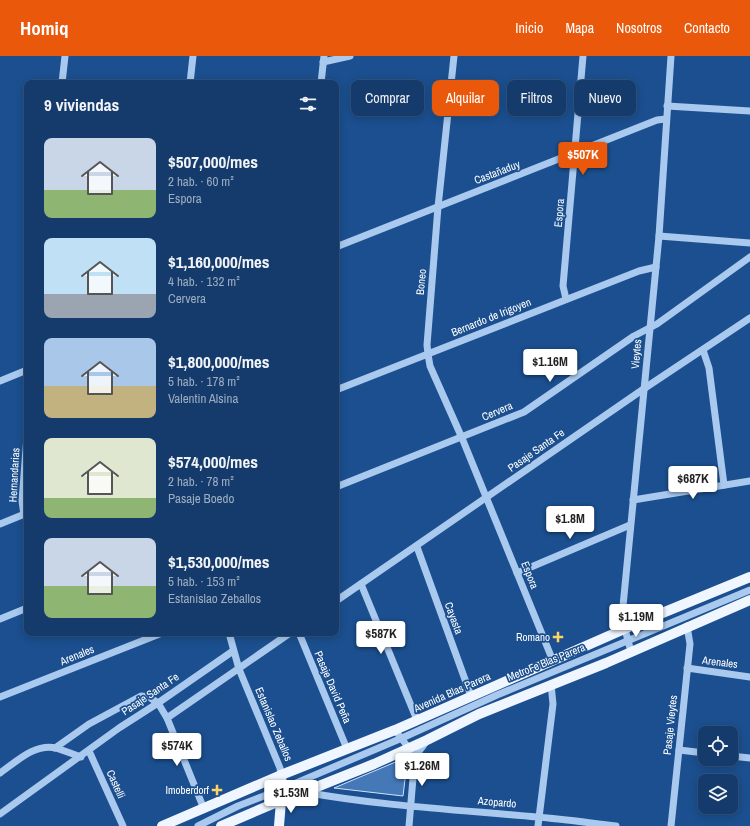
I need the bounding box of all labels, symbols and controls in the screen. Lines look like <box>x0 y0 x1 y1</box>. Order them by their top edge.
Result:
text: Homiq <box>20 15 68 41</box>
text: Inicio <box>515 19 543 37</box>
text: Mapa <box>565 19 594 37</box>
text: Nosotros <box>616 19 662 37</box>
text: Contacto <box>684 19 730 37</box>
chip: Comprar <box>351 80 424 116</box>
chip: Alquilar <box>432 80 499 116</box>
chip: Filtros <box>507 80 566 116</box>
chip: Nuevo <box>574 80 636 116</box>
text: 9 viviendas <box>44 93 119 116</box>
icon: filters <box>297 93 319 115</box>
pin: $507K <box>555 142 611 176</box>
text: $507K <box>567 146 599 163</box>
text: $507,000/mes <box>168 150 258 173</box>
icon: home <box>76 154 124 202</box>
street label: Castañaduy <box>472 157 522 187</box>
text: 2 hab. · 60 m² <box>168 173 234 190</box>
text: Espora <box>168 190 202 207</box>
street label: Espora <box>551 198 567 228</box>
text: $1,160,000/mes <box>168 250 270 273</box>
icon: home <box>76 254 124 302</box>
street label: Boneo <box>413 268 429 296</box>
text: 4 hab. · 132 m² <box>168 273 240 290</box>
text: Cervera <box>168 290 206 307</box>
street label: Bernardo de Irigoyen <box>449 295 533 339</box>
street label: Vieytes <box>628 338 644 370</box>
pin: $1.16M <box>517 349 583 383</box>
text: $1,800,000/mes <box>168 350 270 373</box>
text: $1.16M <box>532 353 568 370</box>
icon: home <box>76 354 124 402</box>
text: 5 hab. · 178 m² <box>168 373 240 390</box>
text: Valentin Alsina <box>168 390 238 407</box>
street label: Cervera <box>480 398 514 424</box>
street label: Pasaje Santa Fe <box>505 425 567 475</box>
street label: Hernandarias <box>6 447 22 503</box>
text: $574,000/mes <box>168 450 258 473</box>
icon: home <box>76 454 124 502</box>
pin: $687K <box>665 466 721 500</box>
text: $687K <box>677 470 709 487</box>
text: 2 hab. · 78 m² <box>168 473 234 490</box>
text: Pasaje Boedo <box>168 490 234 507</box>
pin: $1.8M <box>542 506 598 540</box>
text: $1.8M <box>555 510 585 527</box>
text: $1,530,000/mes <box>168 550 270 573</box>
icon: home <box>76 554 124 602</box>
street label: Espora <box>518 559 542 591</box>
text: 5 hab. · 153 m² <box>168 573 240 590</box>
text: Estanislao Zeballos <box>168 590 261 607</box>
street label: Cayasta <box>442 600 466 636</box>
pin: $1.19M <box>603 604 669 638</box>
text: $1.19M <box>618 608 654 625</box>
pin: $587K <box>353 621 409 655</box>
text: $587K <box>365 625 397 642</box>
place label: Romano <box>516 630 550 644</box>
marker: Romano <box>553 632 563 642</box>
street label: MetroFe Blas Parera <box>505 640 587 684</box>
street label: Arenales <box>57 642 97 669</box>
street label: Pasaje David Peña <box>311 649 355 725</box>
street label: Arenales <box>700 653 739 671</box>
street label: Avenida Blas Parera <box>411 669 493 716</box>
street label: Pasaje Santa Fe <box>119 670 181 718</box>
street label: Estanislao Zeballos <box>252 685 296 763</box>
street label: Pasaje Vieytes <box>660 694 680 756</box>
map controls <box>698 726 738 814</box>
button: locate <box>698 726 738 766</box>
pin: $574K <box>149 733 205 767</box>
text: $574K <box>161 737 193 754</box>
pin: $1.26M <box>389 753 455 787</box>
text: $1.26M <box>404 757 440 774</box>
street label: Castelli <box>103 767 129 801</box>
button: layers <box>698 774 738 814</box>
pin: $1.53M <box>258 780 324 814</box>
place label: Imoberdorf <box>165 783 209 797</box>
text: $1.53M <box>273 784 309 801</box>
marker: Imoberdorf <box>212 785 222 795</box>
street label: Azopardo <box>476 793 517 811</box>

